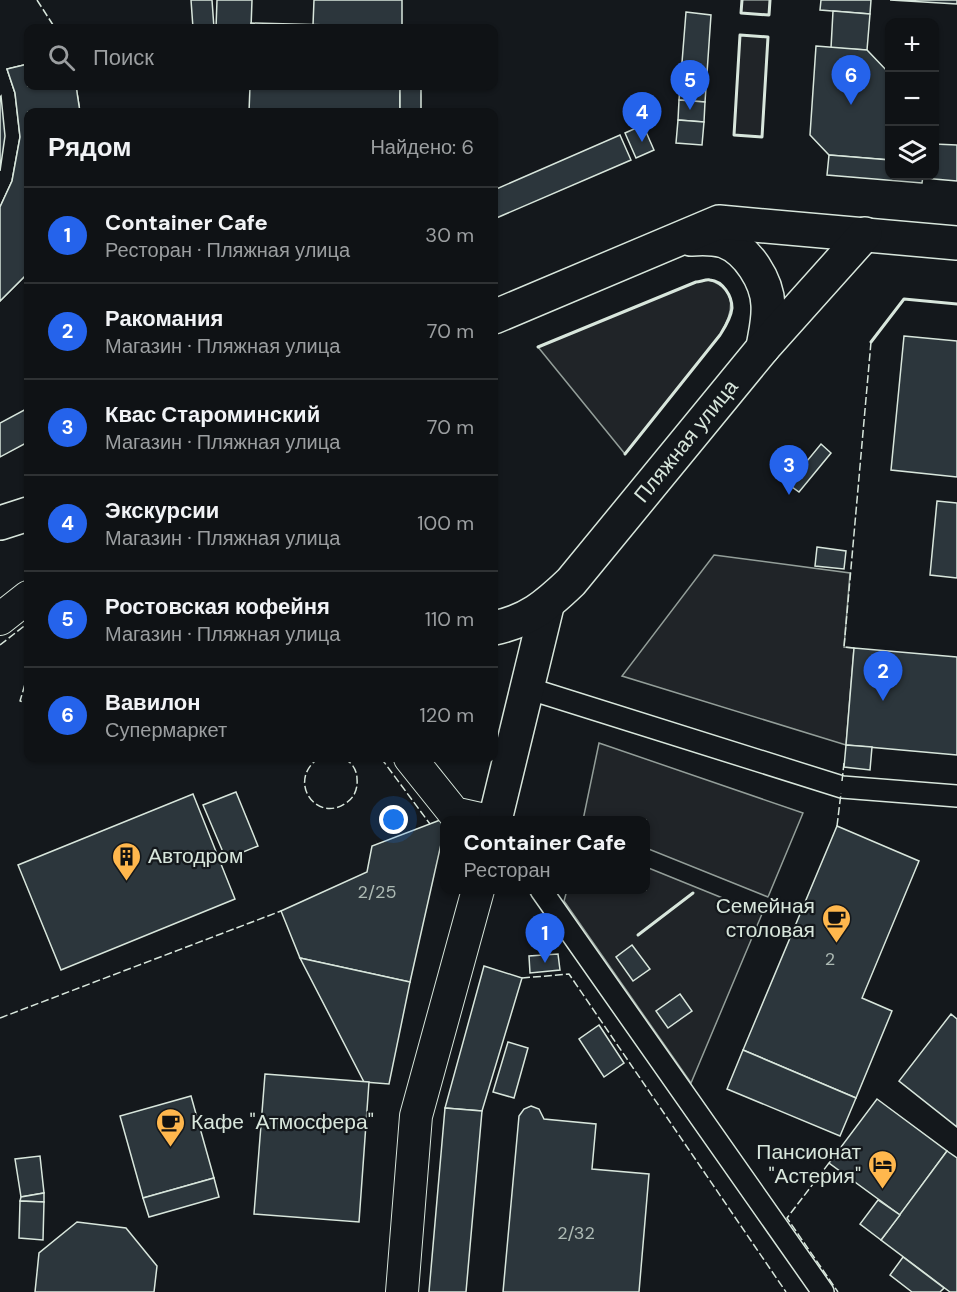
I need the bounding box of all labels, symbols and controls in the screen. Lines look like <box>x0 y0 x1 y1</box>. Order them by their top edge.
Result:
map controls <box>885 18 939 180</box>
button: + <box>885 18 939 72</box>
search box <box>24 24 498 90</box>
icon: search <box>45 41 78 74</box>
text: Поиск <box>93 43 154 72</box>
pin: 6 <box>832 56 870 105</box>
pin: 5 <box>670 60 710 110</box>
button: − <box>885 72 939 126</box>
pin: 4 <box>622 92 662 142</box>
button: layers <box>885 126 939 180</box>
text: Рядом <box>48 130 131 164</box>
text: Найдено: 6 <box>370 134 474 160</box>
text: Container Cafe <box>105 208 268 237</box>
text: 1 <box>64 222 71 248</box>
text: 30 m <box>425 222 474 248</box>
text: Ресторан · Пляжная улица <box>105 237 350 263</box>
text: Ракомания <box>105 304 223 333</box>
text: 2 <box>62 318 73 344</box>
text: 70 m <box>427 318 474 344</box>
text: Магазин · Пляжная улица <box>105 333 340 359</box>
street label: Пляжная улица <box>628 373 745 508</box>
text: Квас Староминский <box>105 400 320 429</box>
text: 3 <box>61 414 74 440</box>
text: 70 m <box>427 414 474 440</box>
text: Магазин · Пляжная улица <box>105 429 340 455</box>
pin: 3 <box>770 446 808 495</box>
text: Экскурсии <box>105 496 219 525</box>
text: 4 <box>61 510 74 536</box>
text: 100 m <box>417 510 474 536</box>
text: Магазин · Пляжная улица <box>105 525 340 551</box>
text: Ростовская кофейня <box>105 592 330 621</box>
text: 5 <box>61 606 74 632</box>
text: 110 m <box>425 606 474 632</box>
text: Магазин · Пляжная улица <box>105 621 340 647</box>
pin: 2 <box>864 652 902 701</box>
text: Вавилон <box>105 688 201 717</box>
text: 6 <box>61 702 74 728</box>
text: 120 m <box>420 702 474 728</box>
text: Супермаркет <box>105 717 227 743</box>
your location <box>379 805 408 834</box>
popup <box>440 816 650 894</box>
text: Container Cafe <box>464 828 626 857</box>
building icon: Автодром <box>111 840 143 882</box>
place label: Автодром <box>148 842 243 870</box>
text: Ресторан <box>464 857 551 883</box>
house number: 2/25 <box>358 880 396 904</box>
place label: Семейная столовая <box>716 892 815 944</box>
cafe icon: Семейная столовая <box>820 902 852 944</box>
pin: 1 <box>526 914 564 963</box>
house number: 2 <box>825 947 835 971</box>
cafe icon: Кафе "Атмосфера" <box>154 1106 186 1148</box>
place label: Кафе "Атмосфера" <box>191 1108 374 1136</box>
place label: Пансионат "Астерия" <box>756 1138 861 1190</box>
hotel icon: Пансионат "Астерия" <box>866 1148 898 1190</box>
house number: 2/32 <box>557 1221 595 1245</box>

